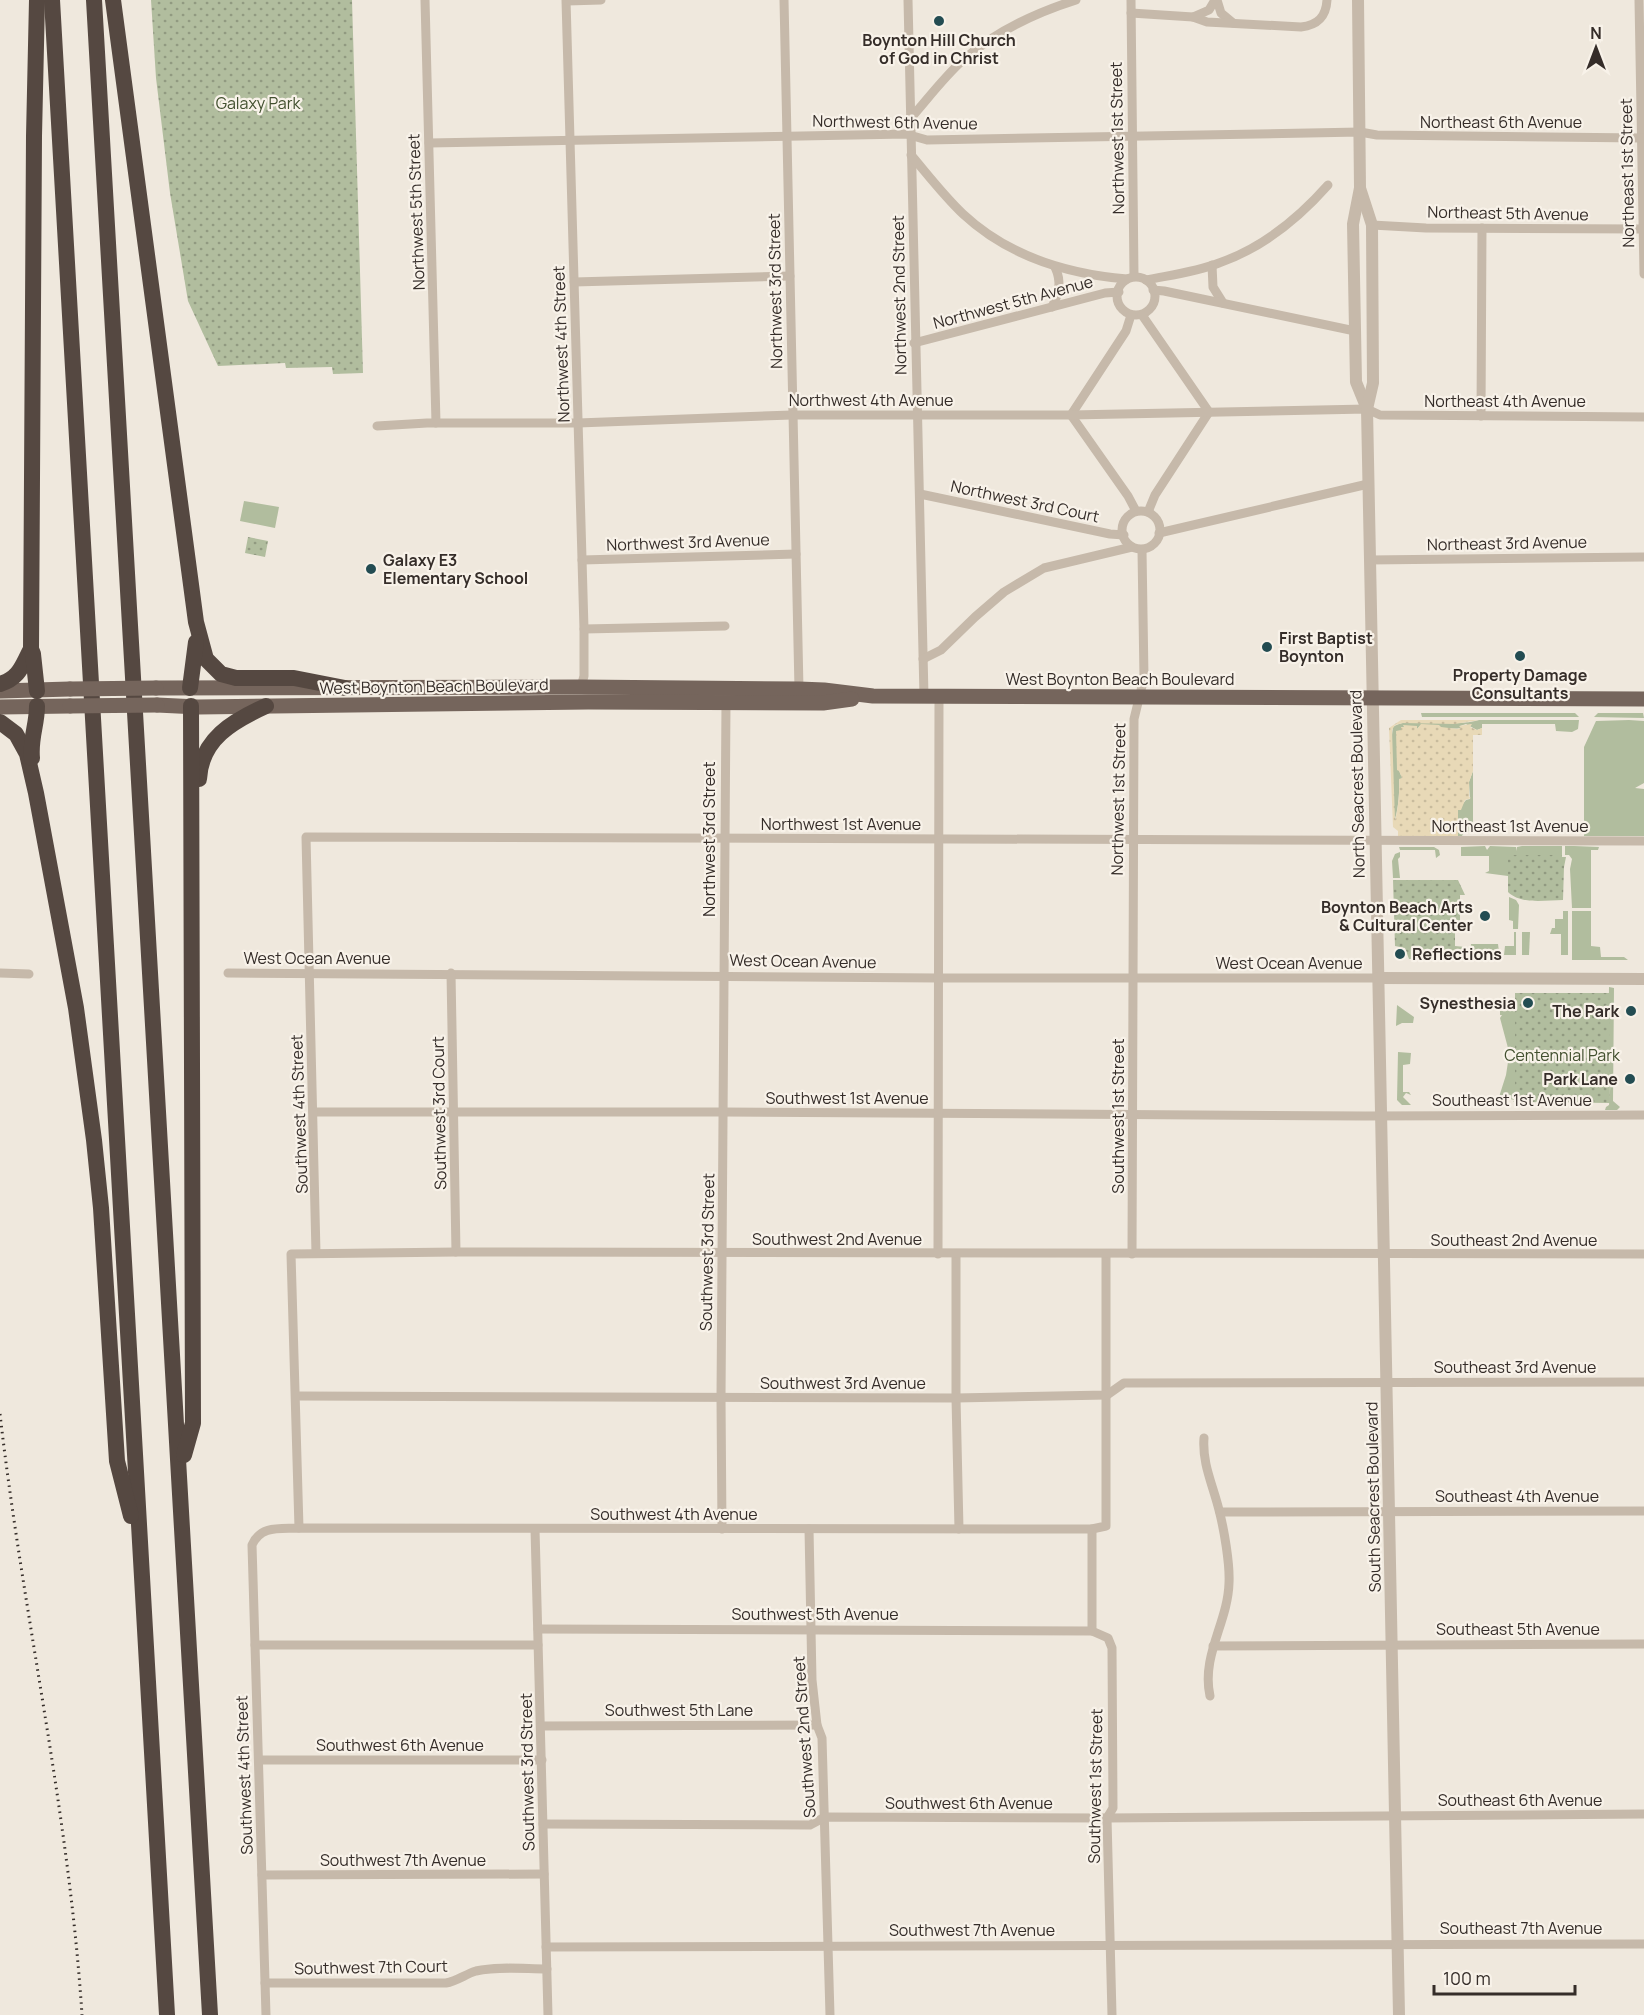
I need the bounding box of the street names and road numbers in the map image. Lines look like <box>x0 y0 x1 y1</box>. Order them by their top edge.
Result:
street label: Northwest 1st Street <box>1105 61 1129 215</box>
street label: Northeast 1st Street <box>1615 98 1639 248</box>
street label: Northwest 6th Avenue <box>812 110 978 134</box>
street label: Northeast 6th Avenue <box>1420 111 1582 133</box>
street label: Northwest 5th Street <box>402 133 430 291</box>
street label: Northeast 5th Avenue <box>1427 201 1589 225</box>
street label: Northwest 3rd Street <box>763 213 787 369</box>
street label: Northwest 2nd Street <box>887 215 911 375</box>
street label: Northwest 4th Street <box>547 265 575 423</box>
street label: Northwest 5th Avenue <box>931 270 1095 334</box>
street label: Northwest 4th Avenue <box>789 389 953 411</box>
street label: Northeast 4th Avenue <box>1424 390 1586 412</box>
street label: Northwest 3rd Court <box>949 475 1101 527</box>
street label: Northwest 3rd Avenue <box>606 528 770 556</box>
street label: Northeast 3rd Avenue <box>1427 531 1587 555</box>
street label: West Boynton Beach Boulevard <box>1005 668 1235 690</box>
street label: West Boynton Beach Boulevard <box>319 673 549 699</box>
street label: North Seacrest Boulevard <box>1344 690 1370 878</box>
street label: Northwest 1st Street <box>1106 722 1130 876</box>
street label: Northwest 3rd Street <box>698 761 720 917</box>
street label: Northwest 1st Avenue <box>761 813 921 835</box>
street label: Northeast 1st Avenue <box>1431 815 1589 837</box>
street label: West Ocean Avenue <box>243 947 391 969</box>
street label: West Ocean Avenue <box>729 949 877 973</box>
street label: West Ocean Avenue <box>1215 952 1363 974</box>
street label: Southwest 4th Street <box>285 1034 313 1194</box>
street label: Southwest 3rd Court <box>427 1036 451 1190</box>
street label: Southwest 1st Street <box>1107 1038 1129 1194</box>
street label: Southwest 1st Avenue <box>765 1087 929 1109</box>
street label: Southeast 1st Avenue <box>1432 1089 1592 1111</box>
street label: Southwest 3rd Street <box>695 1173 719 1331</box>
street label: Southwest 2nd Avenue <box>752 1228 922 1250</box>
street label: Southeast 2nd Avenue <box>1431 1229 1597 1251</box>
street label: Southeast 3rd Avenue <box>1434 1356 1596 1378</box>
street label: Southwest 3rd Avenue <box>760 1372 926 1394</box>
street label: South Seacrest Boulevard <box>1360 1401 1386 1593</box>
street label: Southeast 4th Avenue <box>1435 1485 1599 1507</box>
street label: Southwest 4th Avenue <box>590 1503 758 1525</box>
street label: Southwest 5th Avenue <box>731 1603 899 1625</box>
street label: Southeast 5th Avenue <box>1436 1618 1600 1640</box>
street label: Southwest 2nd Street <box>787 1655 821 1819</box>
street label: Southwest 3rd Street <box>515 1693 539 1851</box>
street label: Southwest 4th Street <box>230 1695 258 1855</box>
street label: Southwest 5th Lane <box>605 1699 753 1721</box>
street label: Southwest 1st Street <box>1083 1708 1107 1864</box>
street label: Southwest 6th Avenue <box>316 1734 484 1756</box>
street label: Southeast 6th Avenue <box>1438 1789 1602 1811</box>
street label: Southwest 6th Avenue <box>885 1792 1053 1814</box>
street label: Southwest 7th Avenue <box>320 1849 486 1871</box>
street label: Southeast 7th Avenue <box>1440 1917 1602 1939</box>
street label: Southwest 7th Avenue <box>889 1919 1055 1941</box>
street label: Southwest 7th Court <box>294 1955 448 1979</box>

